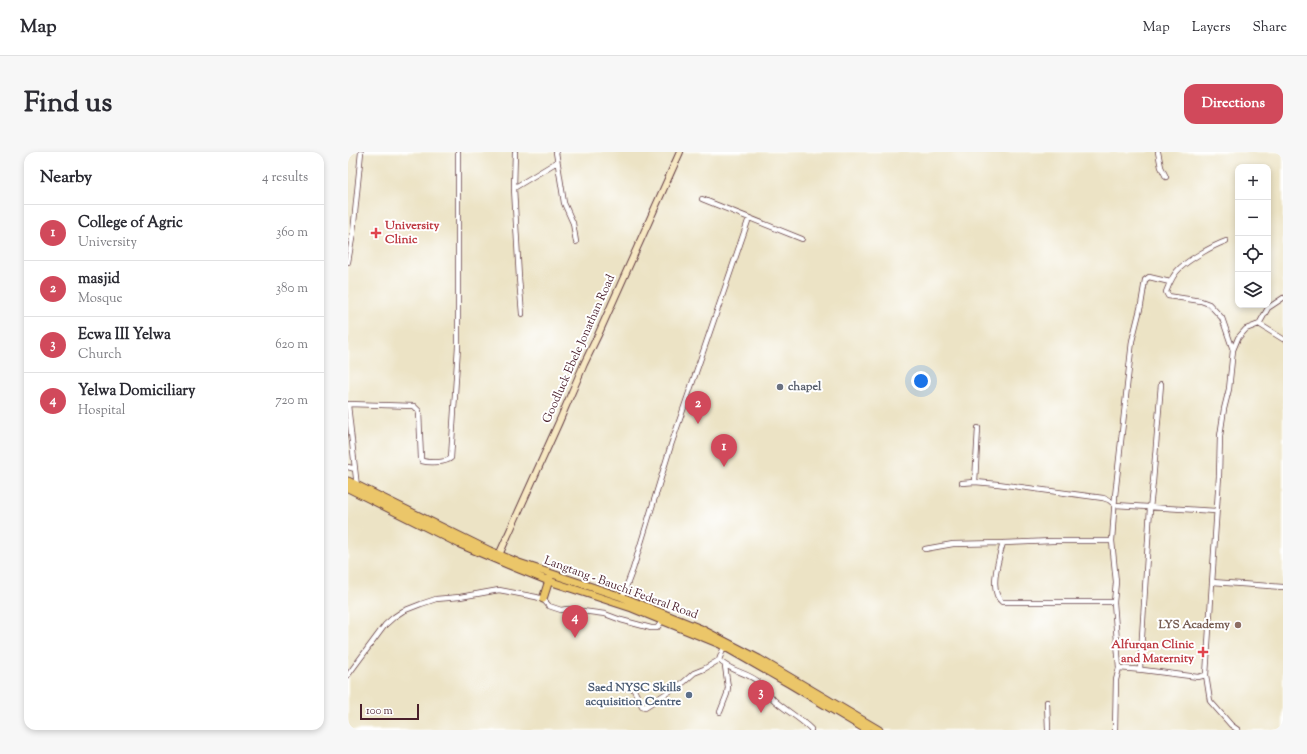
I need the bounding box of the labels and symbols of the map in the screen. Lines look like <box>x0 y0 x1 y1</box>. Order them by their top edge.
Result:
place label: University Clinic <box>384 217 439 249</box>
marker: University Clinic <box>370 227 382 239</box>
street label: Goodluck Ebele Jonathan Road <box>538 272 620 426</box>
your location <box>911 371 931 391</box>
place label: chapel <box>788 378 822 396</box>
marker: chapel <box>775 382 785 392</box>
pin: 2 <box>685 391 711 424</box>
pin: 1 <box>711 434 737 467</box>
street label: Langtang - Bauchi Federal Road <box>541 552 701 624</box>
pin: 4 <box>562 605 588 638</box>
place label: LYS Academy <box>1157 616 1230 634</box>
marker: LYS Academy <box>1233 620 1243 630</box>
place label: Alfurqan Clinic and Maternity <box>1110 636 1195 668</box>
marker: Alfurqan Clinic and Maternity <box>1197 646 1209 658</box>
place label: Saed NYSC Skills acquisition Centre <box>585 679 681 711</box>
pin: 3 <box>748 680 774 713</box>
marker: Saed NYSC Skills acquisition Centre <box>684 690 694 700</box>
scale bar <box>360 702 419 721</box>

